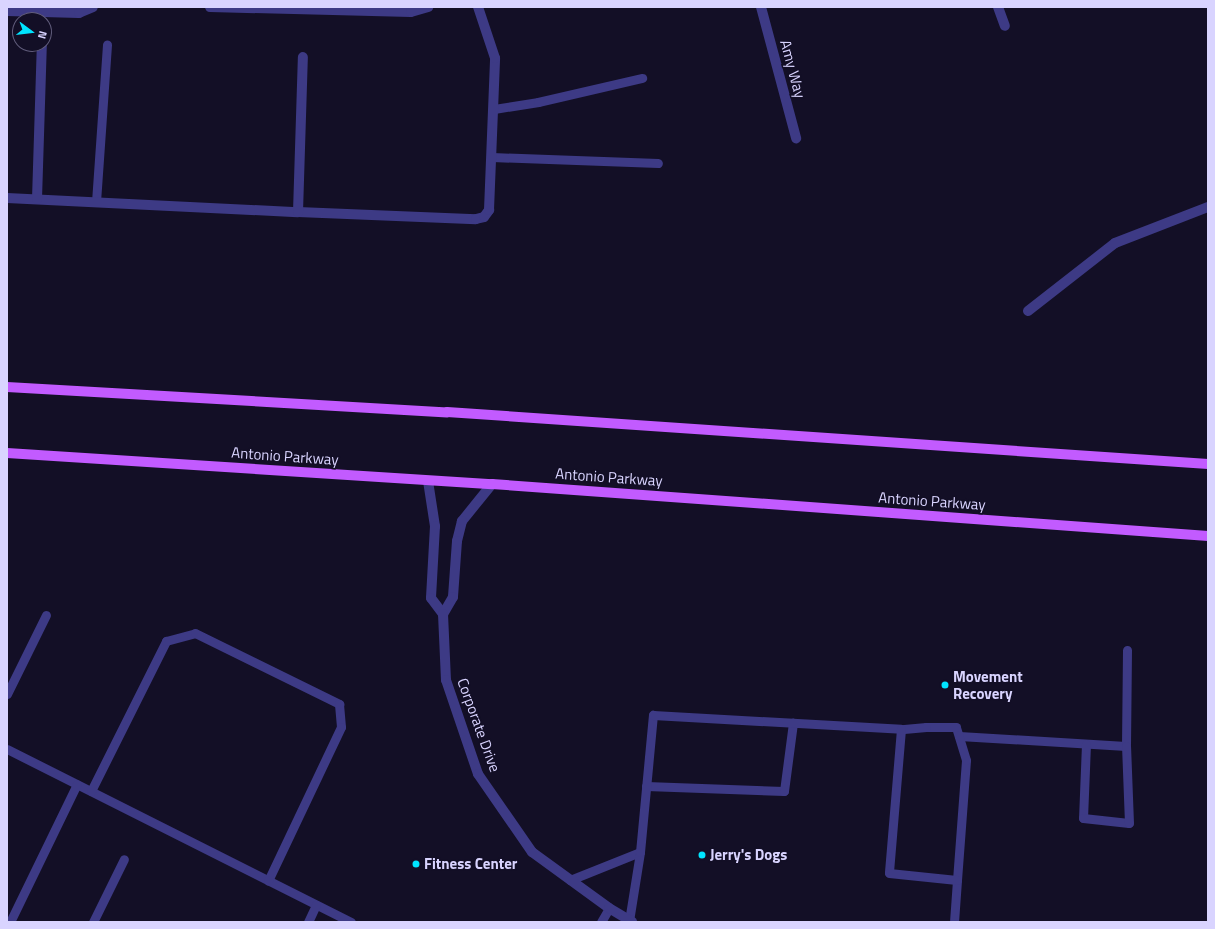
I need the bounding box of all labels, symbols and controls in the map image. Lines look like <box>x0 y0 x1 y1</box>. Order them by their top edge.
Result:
north arrow <box>12 12 52 52</box>
text: N <box>34 29 51 41</box>
street label: Amy Way <box>777 38 809 100</box>
street label: Antonio Parkway <box>231 443 339 469</box>
street label: Antonio Parkway <box>555 464 663 490</box>
street label: Antonio Parkway <box>878 488 986 514</box>
place label: Movement Recovery <box>953 667 1023 702</box>
street label: Corporate Drive <box>454 676 504 774</box>
marker: Movement Recovery <box>940 680 950 690</box>
place label: Jerry's Dogs <box>710 846 787 864</box>
marker: Jerry's Dogs <box>697 850 707 860</box>
place label: Fitness Center <box>424 855 517 873</box>
marker: Fitness Center <box>411 859 421 869</box>

